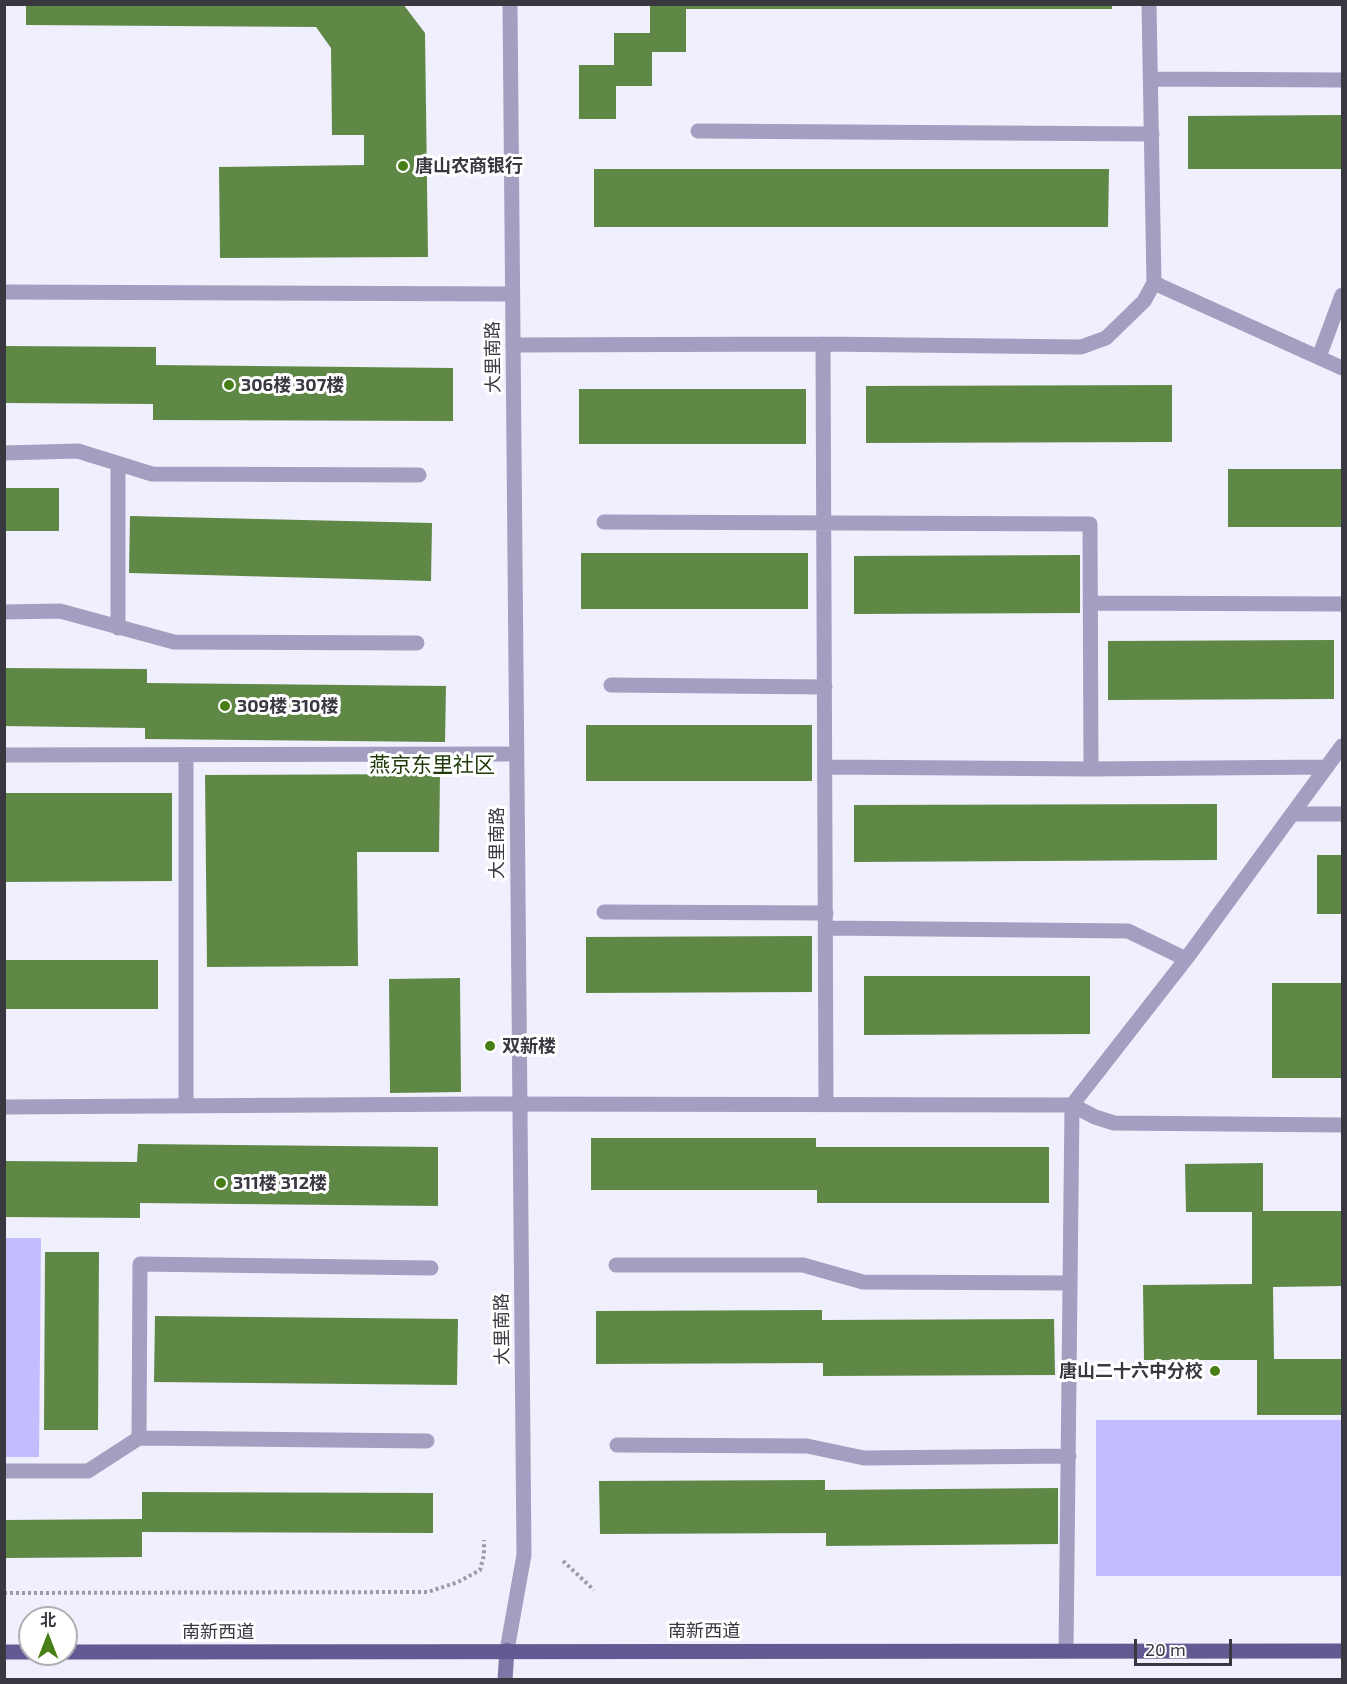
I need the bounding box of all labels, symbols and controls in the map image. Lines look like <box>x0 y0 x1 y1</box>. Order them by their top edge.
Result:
place label: 唐山农商银行 <box>415 155 523 177</box>
marker: 唐山农商银行 <box>396 159 410 173</box>
street label: 大里南路 <box>482 321 504 393</box>
place label: 306楼 307楼 <box>241 374 344 396</box>
marker: 306楼 307楼 <box>222 378 236 392</box>
place label: 309楼 310楼 <box>237 695 338 717</box>
marker: 309楼 310楼 <box>218 699 232 713</box>
district label: 燕京东里社区 <box>369 752 495 778</box>
street label: 大里南路 <box>486 807 508 879</box>
place label: 双新楼 <box>502 1035 556 1057</box>
marker: 双新楼 <box>483 1039 497 1053</box>
place label: 311楼 312楼 <box>233 1172 327 1194</box>
marker: 311楼 312楼 <box>214 1176 228 1190</box>
street label: 大里南路 <box>491 1293 513 1365</box>
place label: 唐山二十六中分校 <box>1059 1360 1203 1382</box>
marker: 唐山二十六中分校 <box>1208 1364 1222 1378</box>
north arrow <box>18 1606 78 1666</box>
text: 北 <box>40 1610 56 1629</box>
street label: 南新西道 <box>668 1620 740 1642</box>
street label: 南新西道 <box>182 1621 254 1643</box>
scale bar <box>1137 1627 1234 1665</box>
text: 20 m <box>1145 1638 1186 1660</box>

